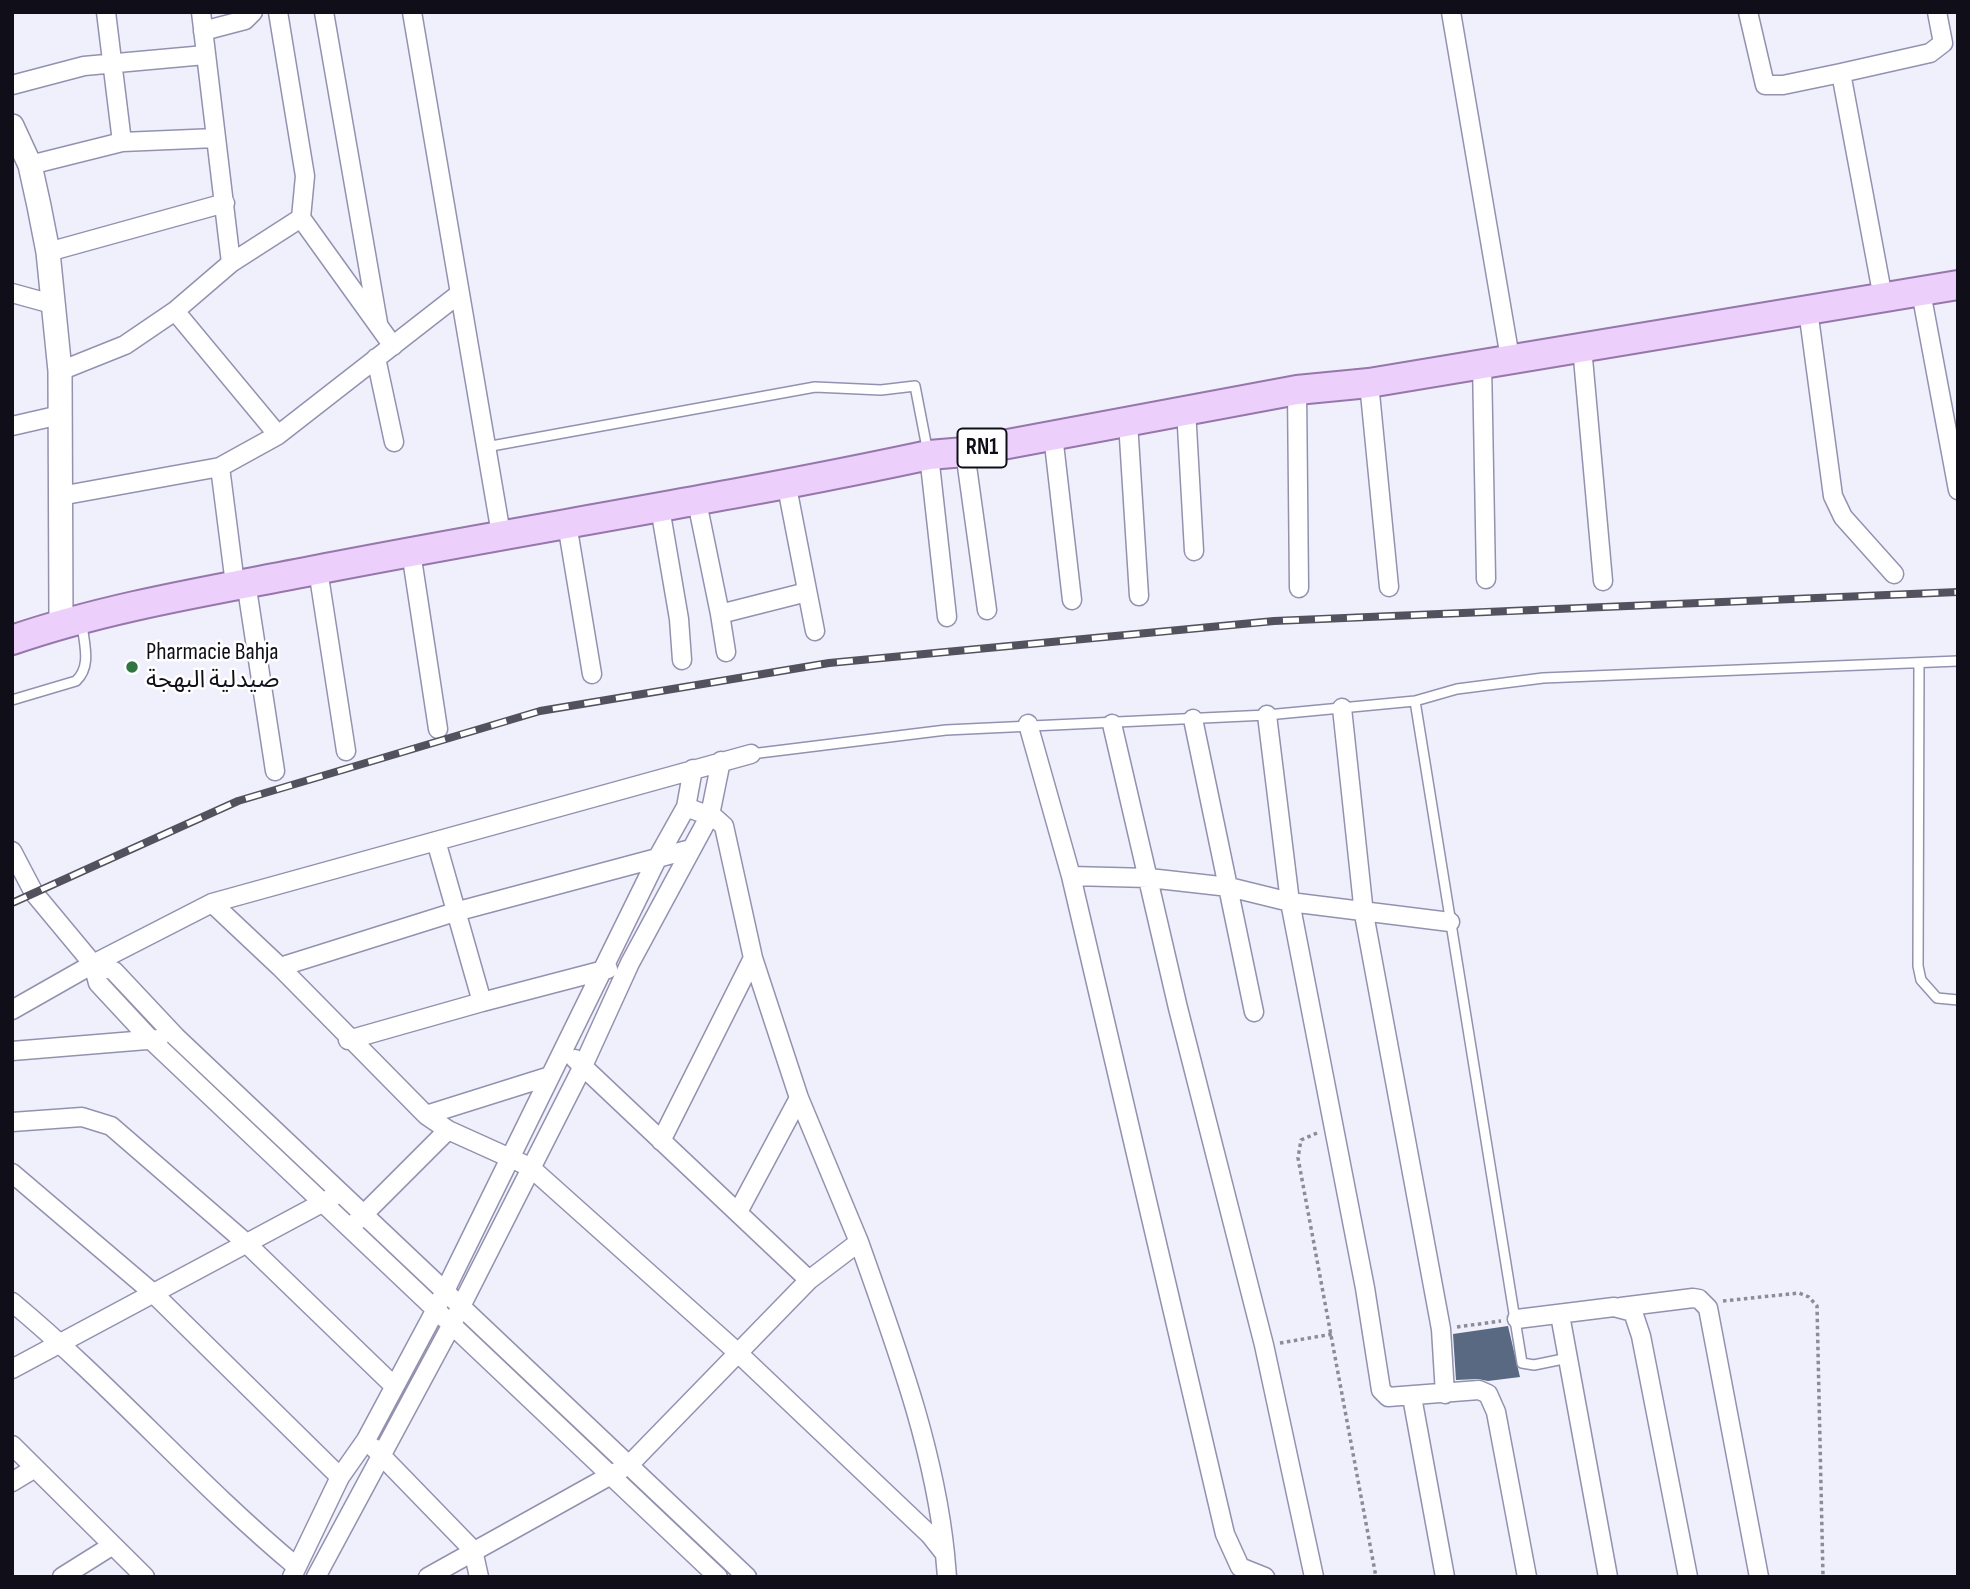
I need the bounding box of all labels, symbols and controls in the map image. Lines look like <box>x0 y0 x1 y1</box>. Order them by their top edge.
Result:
road number: RN1 <box>958 428 1006 468</box>
place label: Pharmacie Bahja صيدلية البهجة <box>146 639 279 695</box>
marker: Pharmacie Bahja صيدلية البهجة <box>124 659 140 675</box>

